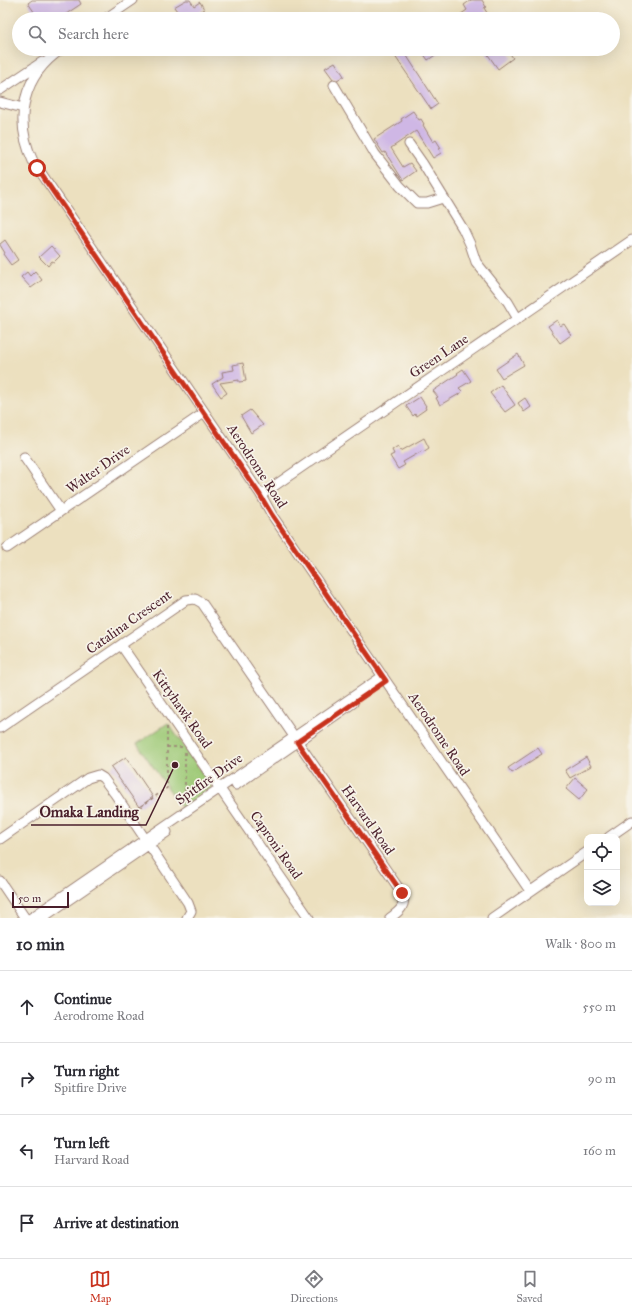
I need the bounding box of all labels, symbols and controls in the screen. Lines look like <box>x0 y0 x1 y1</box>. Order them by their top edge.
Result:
search box <box>12 12 620 56</box>
icon: search <box>26 23 48 45</box>
text: Search here <box>58 25 129 43</box>
route start <box>28 159 46 177</box>
street label: Green Lane <box>406 330 472 382</box>
street label: Aerodrome Road <box>223 420 291 511</box>
street label: Walter Drive <box>63 441 133 497</box>
street label: Catalina Crescent <box>83 586 175 658</box>
street label: Kittyhawk Road <box>149 666 215 752</box>
street label: Aerodrome Road <box>404 688 473 779</box>
street label: Spitfire Drive <box>172 749 246 808</box>
street label: Harvard Road <box>338 782 398 858</box>
callout: Omaka Landing <box>31 798 146 825</box>
text: Omaka Landing <box>39 803 140 822</box>
street label: Caproni Road <box>246 808 306 882</box>
map controls <box>584 834 620 906</box>
button: locate <box>584 834 620 870</box>
button: layers <box>584 870 620 906</box>
route end <box>393 884 411 902</box>
scale bar <box>12 890 69 909</box>
text: 50 m <box>18 892 41 905</box>
text: 10 min <box>16 934 64 955</box>
text: Walk · 800 m <box>545 936 616 952</box>
text: Continue <box>54 990 112 1008</box>
icon: ahead <box>16 996 38 1018</box>
text: 550 m <box>583 999 616 1015</box>
text: Aerodrome Road <box>54 1008 144 1024</box>
text: Turn right <box>54 1062 119 1080</box>
icon: right <box>16 1068 38 1090</box>
text: 90 m <box>588 1071 616 1087</box>
text: Spitfire Drive <box>54 1080 127 1096</box>
text: Turn left <box>54 1134 110 1152</box>
icon: left <box>16 1140 38 1162</box>
text: 160 m <box>583 1143 616 1159</box>
text: Harvard Road <box>54 1152 129 1168</box>
icon: arrive <box>16 1212 38 1234</box>
text: Arrive at destination <box>54 1214 179 1232</box>
tab: Map <box>89 1268 111 1305</box>
tab: Directions <box>290 1268 338 1305</box>
tab: Saved <box>516 1268 543 1305</box>

